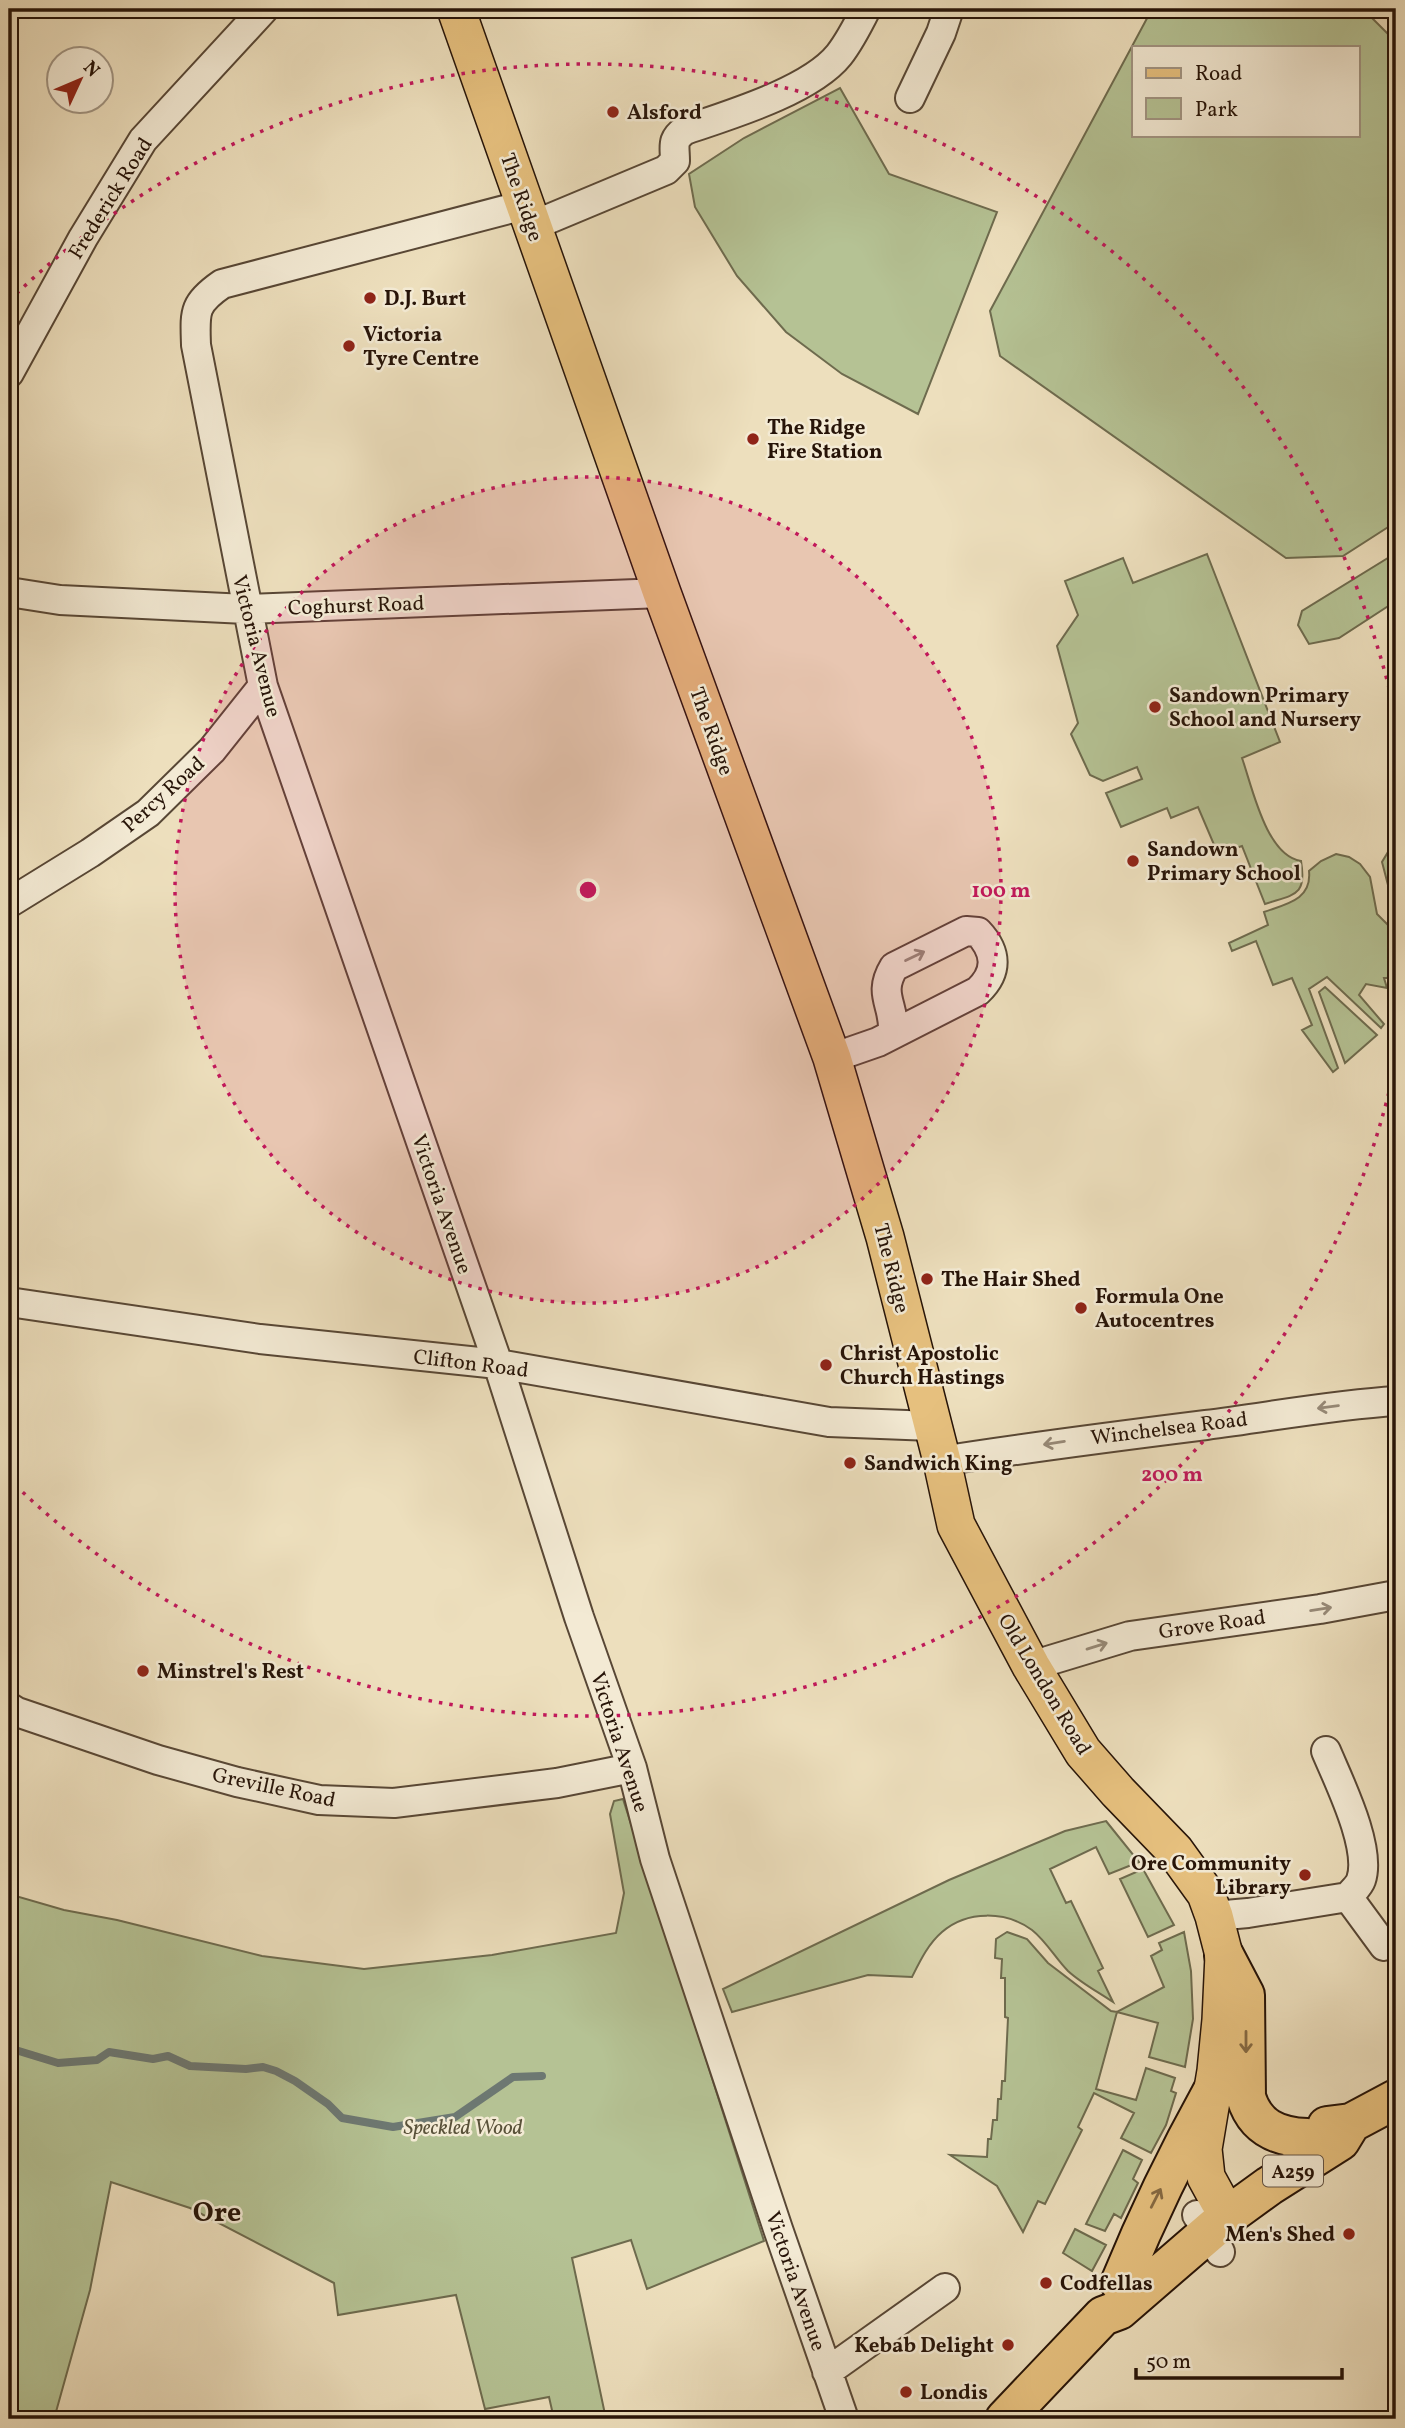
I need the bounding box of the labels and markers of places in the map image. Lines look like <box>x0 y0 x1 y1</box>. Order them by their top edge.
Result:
place label: Alsford <box>627 99 702 128</box>
marker: Alsford <box>605 104 621 120</box>
place label: D.J. Burt <box>384 285 466 314</box>
marker: D.J. Burt <box>362 290 378 306</box>
place label: Victoria Tyre Centre <box>363 321 479 374</box>
marker: Victoria Tyre Centre <box>341 338 357 354</box>
place label: The Ridge Fire Station <box>767 414 883 467</box>
marker: The Ridge Fire Station <box>745 431 761 447</box>
place label: Sandown Primary School and Nursery <box>1169 682 1361 735</box>
marker: Sandown Primary School and Nursery <box>1147 699 1163 715</box>
place label: Sandown Primary School <box>1147 836 1301 889</box>
marker: Sandown Primary School <box>1125 853 1141 869</box>
centre of rings <box>576 878 600 902</box>
place label: The Hair Shed <box>941 1266 1081 1295</box>
marker: The Hair Shed <box>919 1271 935 1287</box>
place label: Formula One Autocentres <box>1095 1283 1224 1336</box>
marker: Formula One Autocentres <box>1073 1300 1089 1316</box>
place label: Christ Apostolic Church Hastings <box>840 1340 1005 1393</box>
marker: Christ Apostolic Church Hastings <box>818 1357 834 1373</box>
place label: Sandwich King <box>864 1450 1013 1479</box>
marker: Sandwich King <box>842 1455 858 1471</box>
place label: Minstrel's Rest <box>157 1658 304 1687</box>
marker: Minstrel's Rest <box>135 1663 151 1679</box>
place label: Ore Community Library <box>1131 1850 1291 1903</box>
marker: Ore Community Library <box>1297 1867 1313 1883</box>
place label: Men's Shed <box>1225 2221 1335 2250</box>
marker: Men's Shed <box>1341 2226 1357 2242</box>
place label: Codfellas <box>1060 2270 1153 2299</box>
marker: Codfellas <box>1038 2275 1054 2291</box>
place label: Kebab Delight <box>854 2332 994 2361</box>
marker: Kebab Delight <box>1000 2337 1016 2353</box>
place label: Londis <box>920 2379 988 2408</box>
marker: Londis <box>898 2384 914 2400</box>

